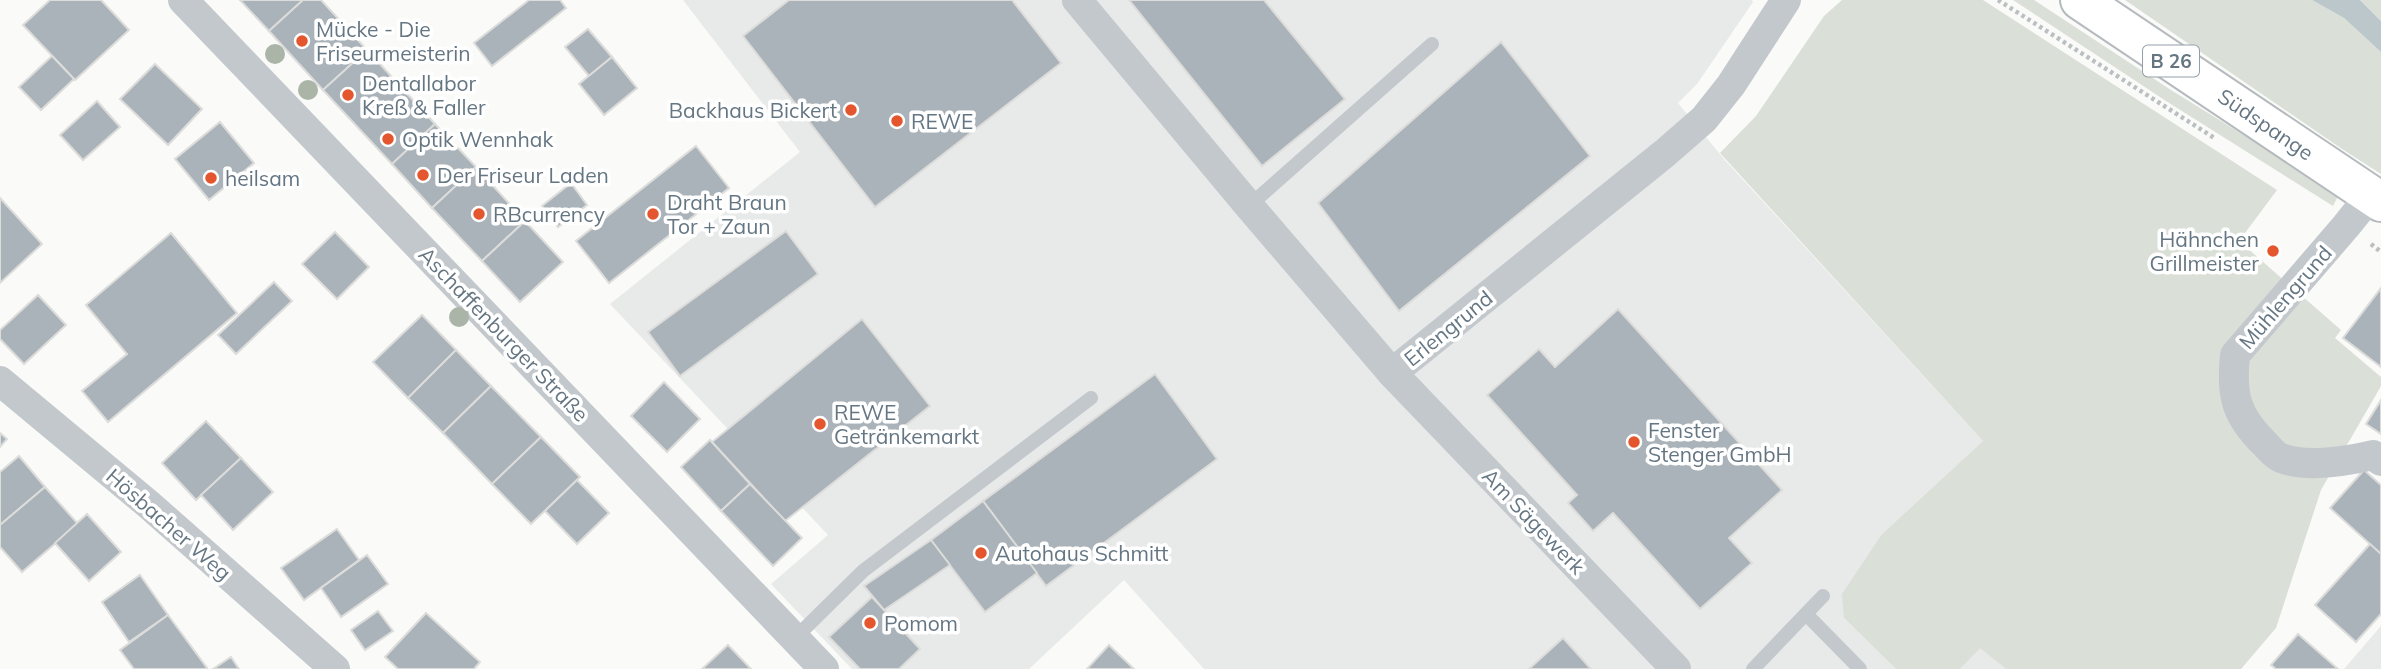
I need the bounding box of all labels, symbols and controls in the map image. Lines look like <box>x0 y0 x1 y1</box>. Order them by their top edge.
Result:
place label: Mücke - Die Friseurmeisterin <box>316 16 471 66</box>
marker: Mücke - Die Friseurmeisterin <box>294 33 310 49</box>
road number: B 26 <box>2143 45 2199 76</box>
place label: Dentallabor Kreß & Faller <box>362 70 486 120</box>
street label: Südspange <box>2213 83 2319 165</box>
marker: Dentallabor Kreß & Faller <box>340 87 356 103</box>
place label: Backhaus Bickert <box>669 97 837 123</box>
marker: Backhaus Bickert <box>843 102 859 118</box>
place label: REWE <box>911 108 973 134</box>
marker: REWE <box>889 113 905 129</box>
place label: Optik Wennhak <box>402 126 553 152</box>
marker: Optik Wennhak <box>380 131 396 147</box>
place label: Der Friseur Laden <box>437 162 609 188</box>
place label: heilsam <box>225 165 300 191</box>
marker: Der Friseur Laden <box>415 167 431 183</box>
marker: heilsam <box>203 170 219 186</box>
place label: Draht Braun Tor + Zaun <box>667 189 787 239</box>
place label: RBcurrency <box>493 201 605 227</box>
marker: RBcurrency <box>471 206 487 222</box>
marker: Draht Braun Tor + Zaun <box>645 206 661 222</box>
place label: Hähnchen Grillmeister <box>2150 226 2259 276</box>
street label: Mühlengrund <box>2233 240 2337 354</box>
street label: Aschaffenburger Straße <box>414 241 594 427</box>
marker: Hähnchen Grillmeister <box>2265 243 2281 259</box>
street label: Erlengrund <box>1399 285 1497 371</box>
place label: REWE Getränkemarkt <box>834 399 979 449</box>
marker: REWE Getränkemarkt <box>812 416 828 432</box>
place label: Fenster Stenger GmbH <box>1648 417 1792 467</box>
marker: Fenster Stenger GmbH <box>1626 434 1642 450</box>
street label: Hösbacher Weg <box>101 463 237 585</box>
street label: Am Sägewerk <box>1477 463 1591 579</box>
place label: Autohaus Schmitt <box>995 540 1168 566</box>
marker: Autohaus Schmitt <box>973 545 989 561</box>
place label: Pomom <box>884 610 958 636</box>
marker: Pomom <box>862 615 878 631</box>

